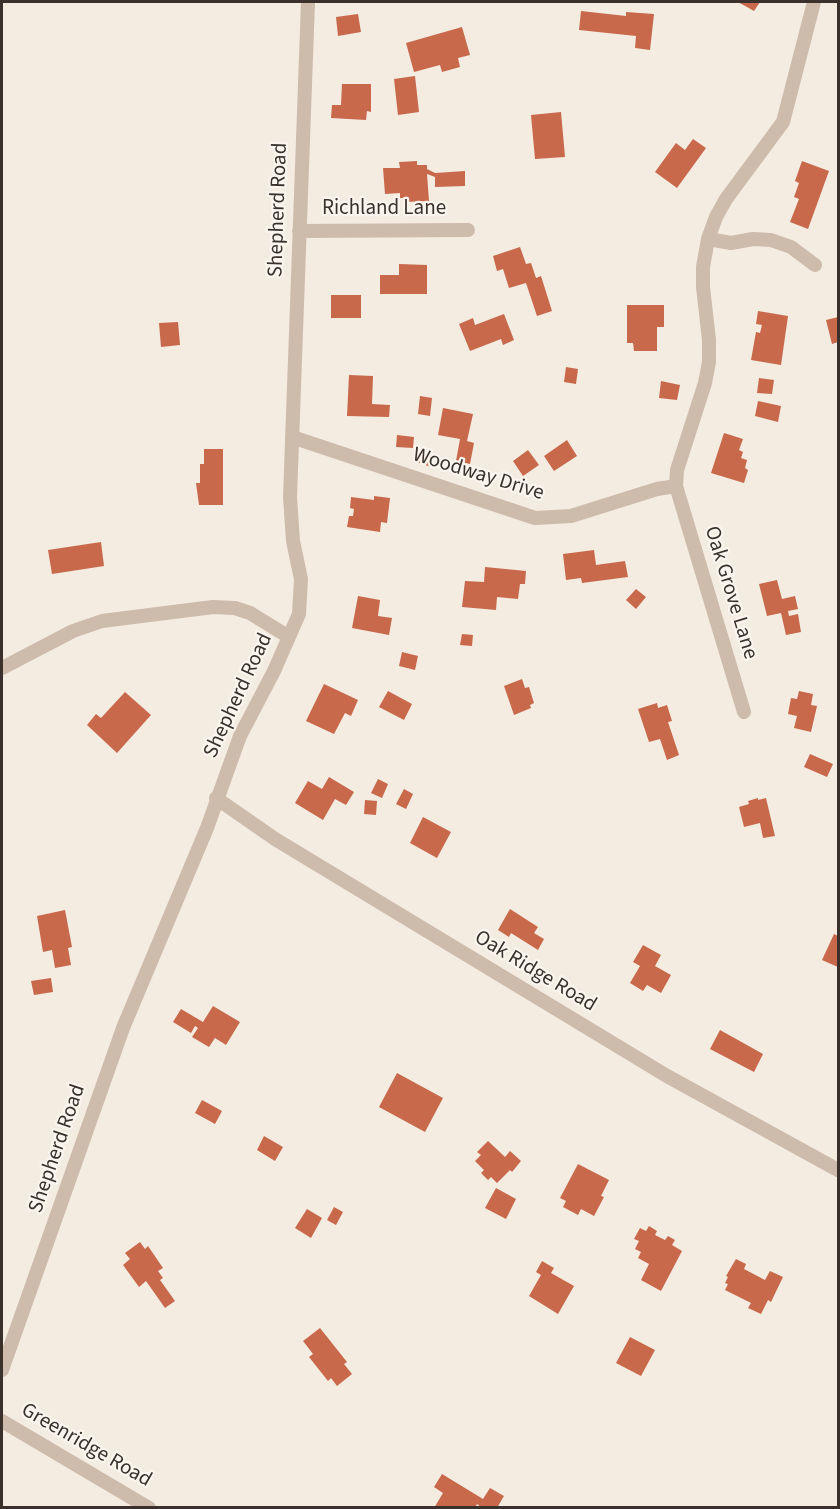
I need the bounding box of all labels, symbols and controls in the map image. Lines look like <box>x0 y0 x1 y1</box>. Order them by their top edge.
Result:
street label: Shepherd Road <box>264 142 294 278</box>
street label: Richland Lane <box>322 196 446 222</box>
street label: Woodway Drive <box>409 443 547 507</box>
street label: Oak Grove Lane <box>698 524 762 662</box>
street label: Shepherd Road <box>199 630 279 762</box>
street label: Oak Ridge Road <box>469 926 601 1018</box>
street label: Shepherd Road <box>24 1081 92 1217</box>
street label: Greenridge Road <box>16 1398 156 1494</box>

